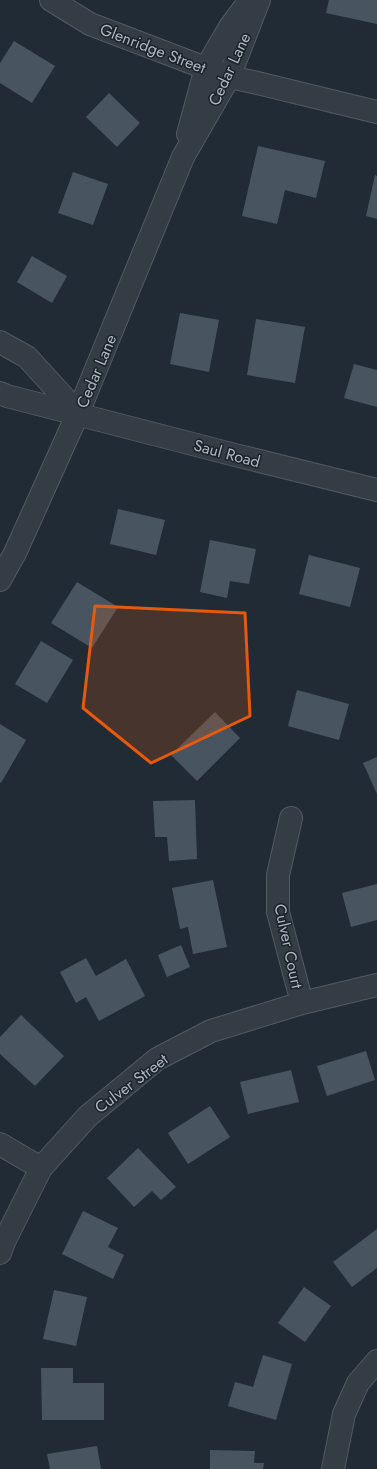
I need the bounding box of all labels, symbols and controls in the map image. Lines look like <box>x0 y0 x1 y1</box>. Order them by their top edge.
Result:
street label: Glenridge Street <box>96 18 209 79</box>
street label: Cedar Lane <box>203 29 256 109</box>
street label: Cedar Lane <box>71 331 122 412</box>
street label: Saul Road <box>191 434 263 473</box>
street label: Culver Court <box>268 902 309 991</box>
street label: Culver Street <box>90 1048 173 1119</box>

